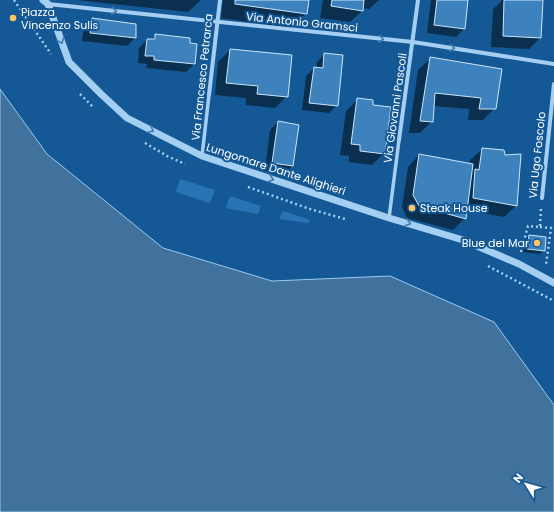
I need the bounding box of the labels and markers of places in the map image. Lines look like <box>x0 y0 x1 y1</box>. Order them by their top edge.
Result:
place label: Piazza Vincenzo Sulis <box>21 4 99 33</box>
marker: Piazza Vincenzo Sulis <box>8 13 18 23</box>
place label: Steak House <box>420 200 488 216</box>
marker: Steak House <box>407 203 417 213</box>
place label: Blue del Mar <box>462 235 529 251</box>
marker: Blue del Mar <box>532 238 542 248</box>

